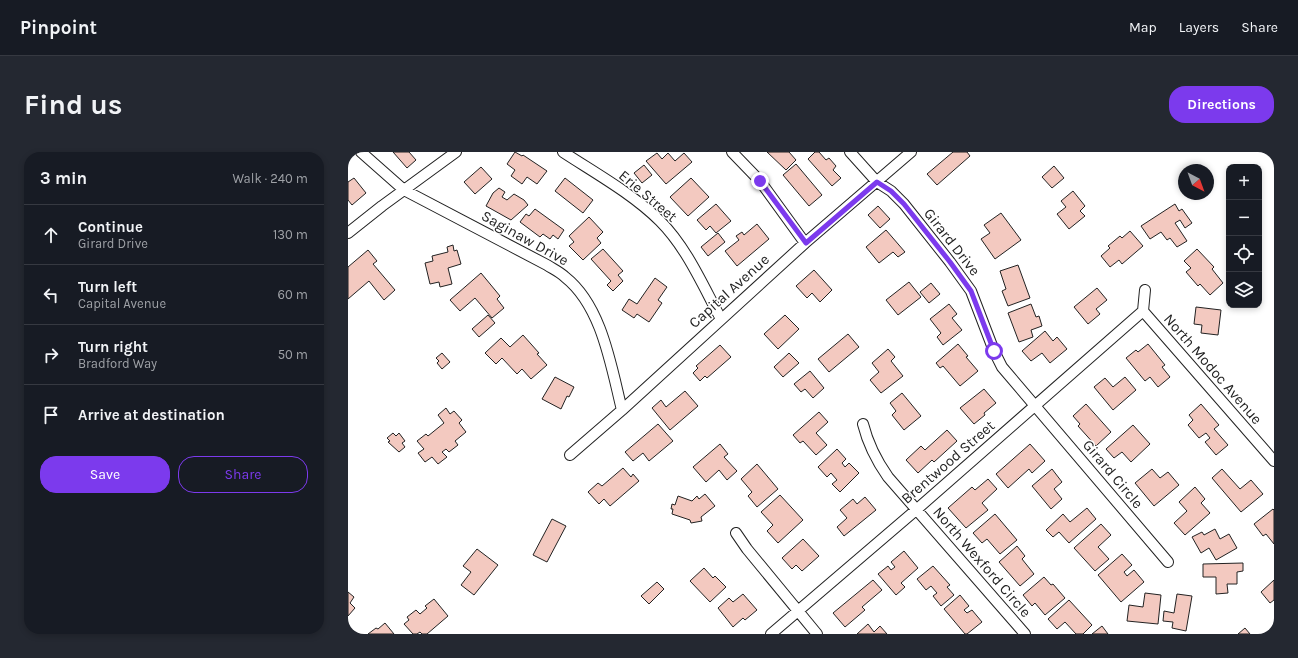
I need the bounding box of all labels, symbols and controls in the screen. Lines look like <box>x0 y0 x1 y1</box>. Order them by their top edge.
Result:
text: Pinpoint <box>20 17 97 39</box>
text: Map <box>1129 19 1157 36</box>
text: Layers <box>1179 19 1219 36</box>
text: Share <box>1241 19 1278 36</box>
button: Directions <box>1169 86 1274 123</box>
text: Find us <box>24 88 123 121</box>
north arrow <box>1178 164 1214 200</box>
map controls <box>1226 164 1262 308</box>
button: + <box>1226 164 1262 200</box>
street label: Erie Street <box>615 166 681 226</box>
text: 3 min <box>40 168 87 188</box>
text: Walk · 240 m <box>232 171 308 186</box>
route end <box>751 172 769 190</box>
button: − <box>1226 200 1262 236</box>
street label: Girard Drive <box>920 205 984 279</box>
street label: Saginaw Drive <box>478 207 572 269</box>
text: Continue <box>78 218 143 236</box>
icon: ahead <box>40 224 62 246</box>
text: 130 m <box>273 227 308 242</box>
text: Girard Drive <box>78 236 148 251</box>
button: locate <box>1226 236 1262 272</box>
street label: Capital Avenue <box>685 250 773 332</box>
button: layers <box>1226 272 1262 308</box>
text: Turn left <box>78 278 137 296</box>
icon: left <box>40 284 62 306</box>
text: 60 m <box>278 287 308 302</box>
text: Capital Avenue <box>78 296 166 311</box>
street label: North Modoc Avenue <box>1160 310 1266 428</box>
text: Turn right <box>78 338 148 356</box>
route start <box>985 342 1003 360</box>
icon: right <box>40 344 62 366</box>
text: 50 m <box>278 347 308 362</box>
text: Bradford Way <box>78 356 157 371</box>
icon: arrive <box>40 404 62 426</box>
text: Arrive at destination <box>78 406 225 424</box>
street label: Brentwood Street <box>898 416 999 508</box>
street label: Girard Circle <box>1079 436 1147 512</box>
button: Save <box>40 456 170 493</box>
button: Share <box>178 456 308 493</box>
street label: North Wexford Circle <box>929 503 1035 621</box>

